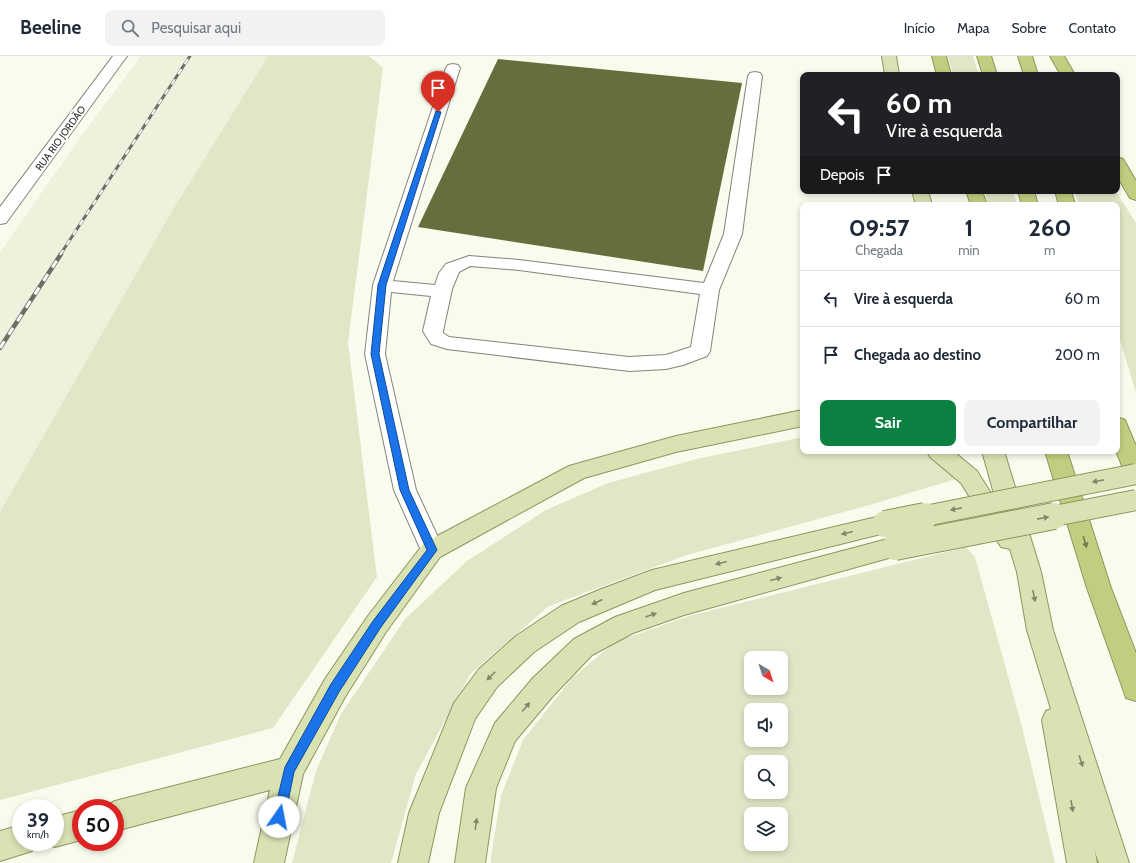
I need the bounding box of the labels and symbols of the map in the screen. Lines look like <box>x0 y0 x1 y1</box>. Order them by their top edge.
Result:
pin <box>421 71 455 112</box>
street label: RUA RIO JORDÃO <box>32 103 89 173</box>
one-way arrow <box>1092 479 1104 485</box>
one-way arrow <box>950 507 963 513</box>
one-way arrow <box>1037 515 1049 521</box>
one-way arrow <box>841 530 853 536</box>
one-way arrow <box>1082 536 1088 548</box>
one-way arrow <box>714 561 727 567</box>
one-way arrow <box>769 576 782 582</box>
one-way arrow <box>1031 590 1037 603</box>
one-way arrow <box>591 599 602 605</box>
one-way arrow <box>645 612 657 618</box>
north arrow <box>744 651 788 695</box>
one-way arrow <box>486 671 496 681</box>
one-way arrow <box>521 702 530 712</box>
one-way arrow <box>1079 756 1085 768</box>
position arrow <box>258 796 300 838</box>
speed limit sign: 50 <box>72 799 124 851</box>
one-way arrow <box>1069 800 1075 812</box>
one-way arrow <box>473 818 479 830</box>

